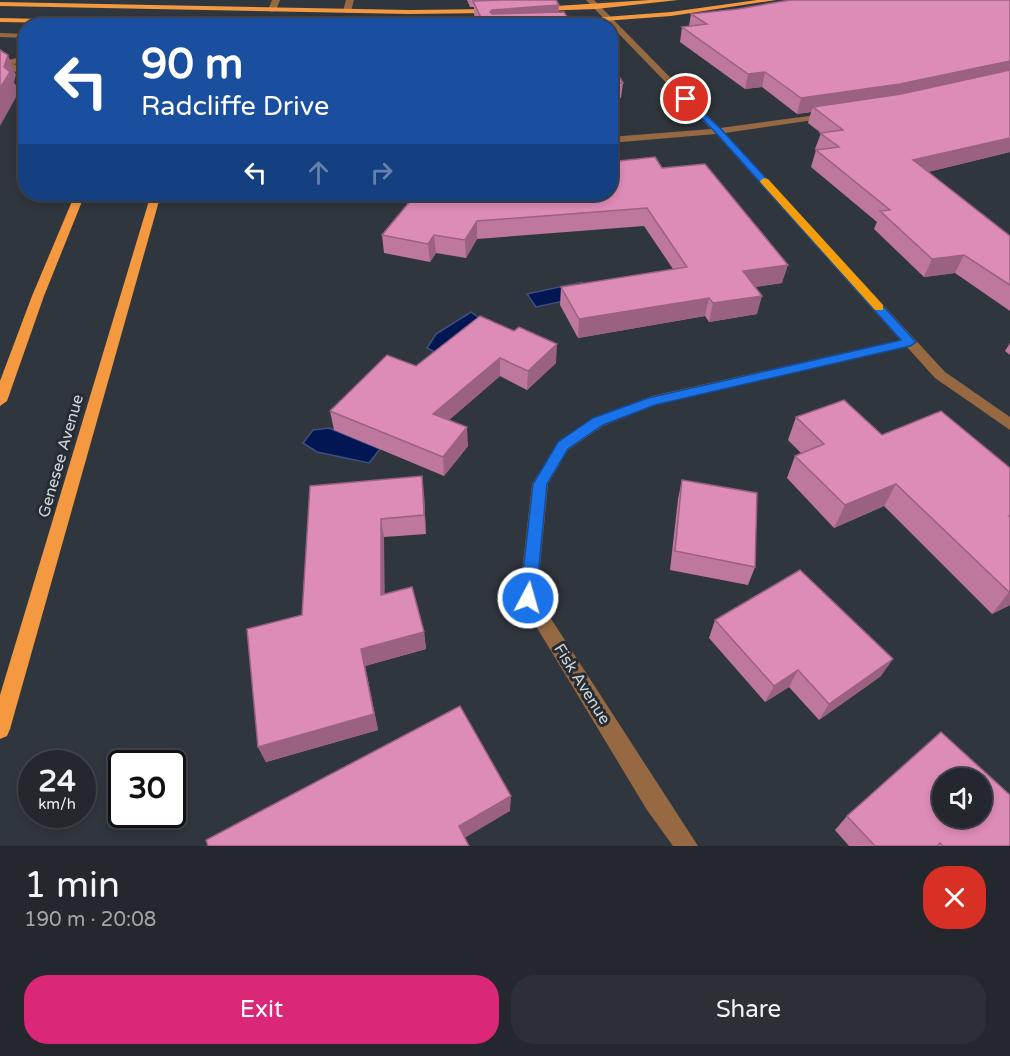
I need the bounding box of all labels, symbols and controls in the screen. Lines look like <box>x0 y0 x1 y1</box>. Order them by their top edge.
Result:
text: 90 m <box>141 39 243 90</box>
icon: left <box>42 42 120 120</box>
pin <box>660 73 711 124</box>
icon: arrive <box>669 82 702 115</box>
text: Radcliffe Drive <box>141 90 329 123</box>
icon: left <box>239 156 272 189</box>
icon: ahead <box>302 156 335 189</box>
icon: right <box>365 156 398 189</box>
street label: Genesee Avenue <box>34 392 88 520</box>
position arrow <box>496 566 560 630</box>
street label: Fisk Avenue <box>549 640 615 728</box>
speed limit sign: 30 <box>108 750 186 828</box>
text: 24 <box>38 763 76 800</box>
map controls <box>932 768 992 828</box>
button: sound <box>932 768 992 828</box>
text: km/h <box>38 795 76 813</box>
text: 1 min <box>24 864 120 907</box>
button: close <box>923 866 986 929</box>
text: 190 m · 20:08 <box>24 908 156 932</box>
button: Exit <box>24 975 499 1044</box>
button: Share <box>511 975 986 1044</box>

